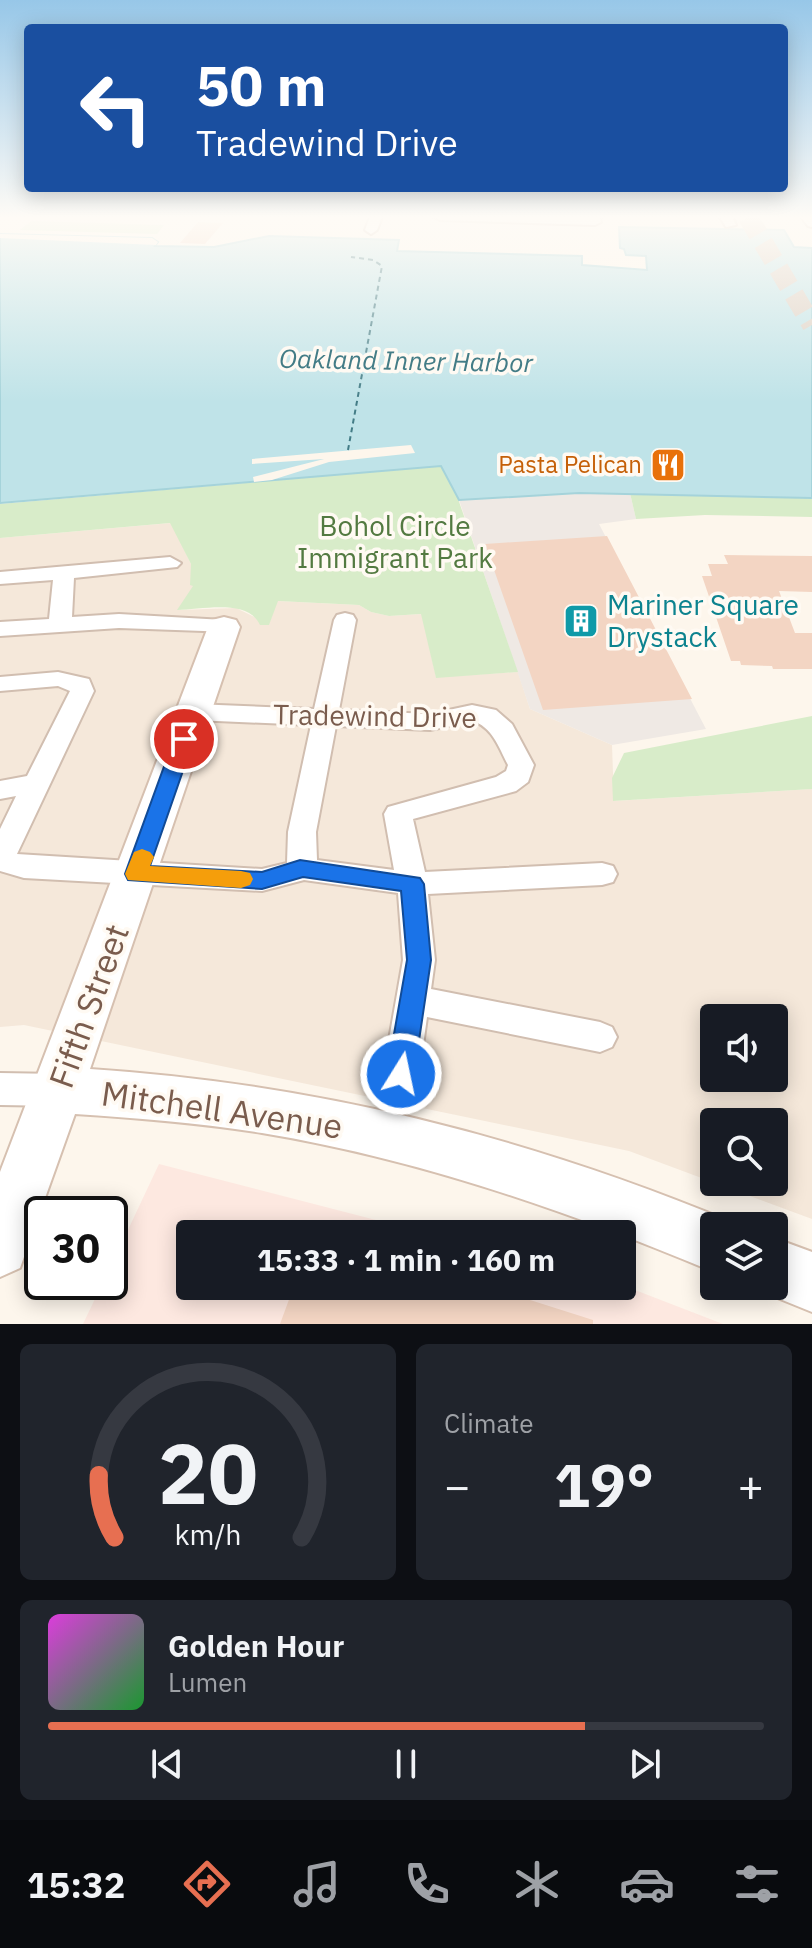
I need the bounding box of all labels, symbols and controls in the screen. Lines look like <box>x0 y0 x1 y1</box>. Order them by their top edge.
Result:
text: 50 m <box>196 49 326 121</box>
icon: left <box>64 56 168 160</box>
text: Tradewind Drive <box>196 119 458 166</box>
water label: Oakland Inner Harbor <box>279 341 535 379</box>
restaurant icon: Pasta Pelican <box>649 446 687 484</box>
place label: Pasta Pelican <box>498 448 642 480</box>
park label: Bohol Circle Immigrant Park <box>297 507 493 576</box>
place label: Mariner Square Drystack <box>607 586 799 655</box>
building icon: Mariner Square Drystack <box>562 602 600 640</box>
street label: Tradewind Drive <box>273 695 477 736</box>
pin <box>150 705 218 773</box>
icon: arrive <box>162 717 206 761</box>
street label: Fifth Street <box>38 918 138 1094</box>
map controls <box>700 1004 788 1300</box>
button: sound <box>700 1004 788 1092</box>
position arrow <box>359 1032 443 1116</box>
street label: Mitchell Avenue <box>99 1070 345 1148</box>
button: search <box>700 1108 788 1196</box>
speed limit sign: 30 <box>24 1196 128 1300</box>
button: layers <box>700 1212 788 1300</box>
text: 15:33 · 1 min · 160 m <box>257 1240 555 1279</box>
text: Climate <box>444 1406 534 1440</box>
text: 20 <box>158 1419 258 1527</box>
text: 19° <box>554 1445 654 1524</box>
text: − <box>444 1457 470 1514</box>
text: + <box>738 1457 764 1514</box>
text: km/h <box>174 1516 242 1553</box>
text: Golden Hour <box>168 1626 344 1665</box>
text: Lumen <box>168 1665 247 1699</box>
icon: previous <box>145 1742 189 1786</box>
icon: pause <box>384 1742 428 1786</box>
icon: next <box>623 1742 667 1786</box>
icon: directions <box>179 1856 235 1912</box>
icon: music <box>289 1856 345 1912</box>
icon: phone <box>399 1856 455 1912</box>
icon: climate <box>509 1856 565 1912</box>
icon: car <box>619 1856 675 1912</box>
icon: filters <box>729 1856 785 1912</box>
text: 15:32 <box>27 1861 125 1908</box>

